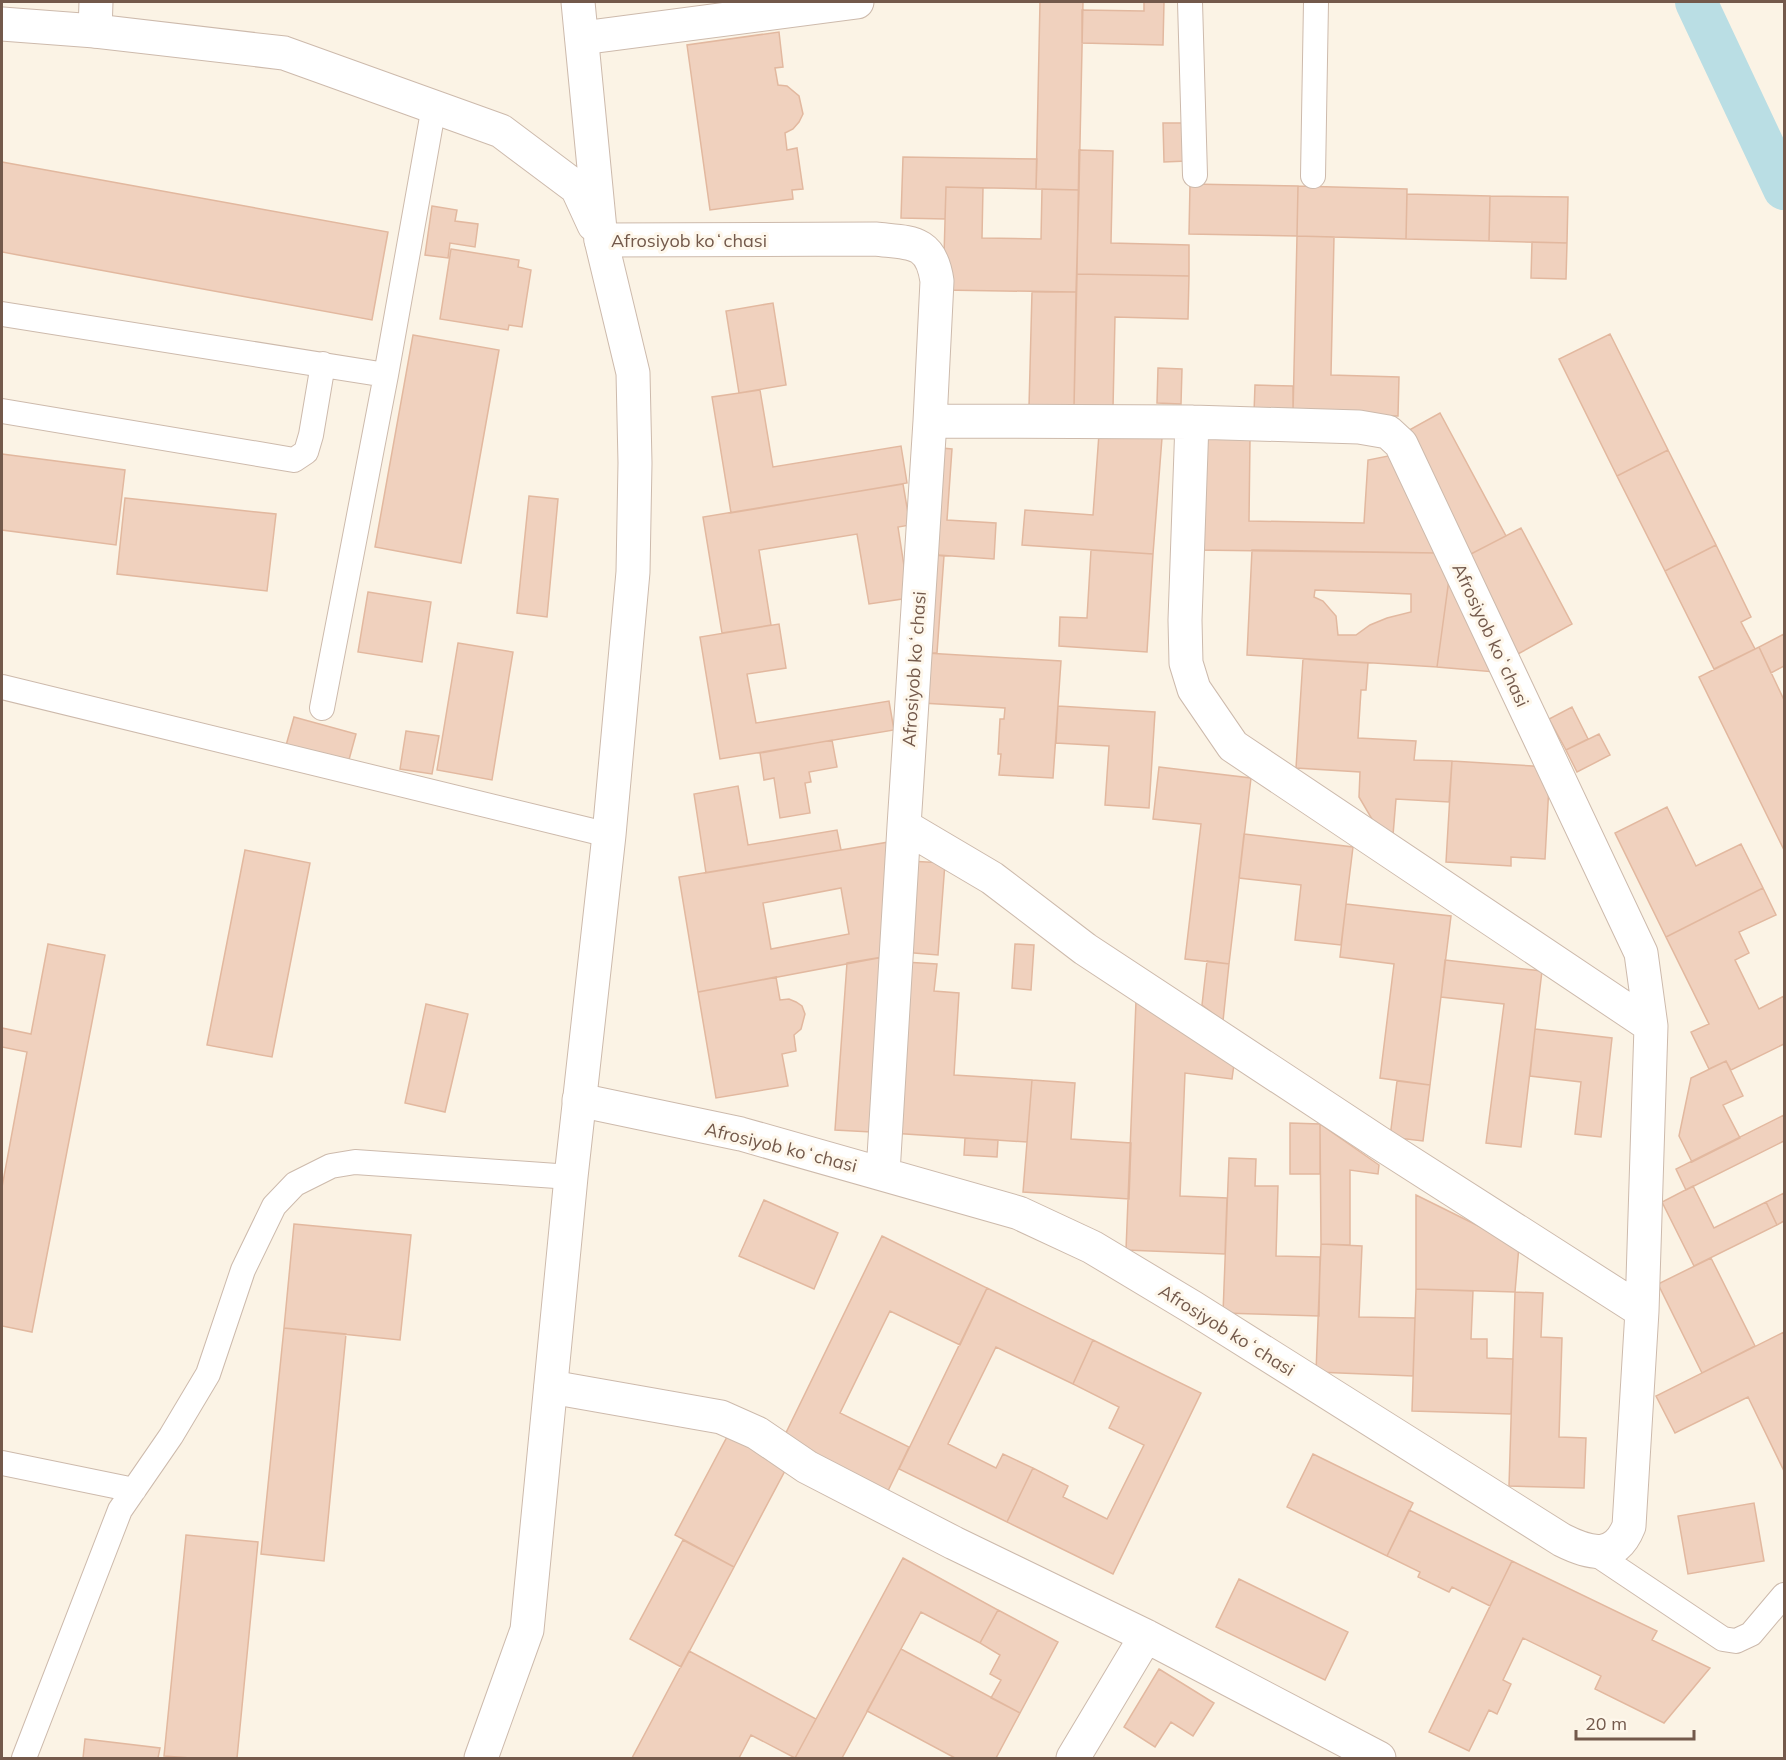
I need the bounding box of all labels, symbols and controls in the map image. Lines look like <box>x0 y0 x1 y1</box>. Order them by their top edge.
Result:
street label: Afrosiyob koʻchasi <box>611 229 767 252</box>
street label: Afrosiyob koʻchasi <box>1448 559 1534 711</box>
street label: Afrosiyob koʻchasi <box>897 590 931 748</box>
street label: Afrosiyob koʻchasi <box>702 1117 860 1177</box>
street label: Afrosiyob koʻchasi <box>1155 1279 1299 1381</box>
scale bar <box>1576 1703 1694 1741</box>
text: 20 m <box>1585 1712 1627 1735</box>

